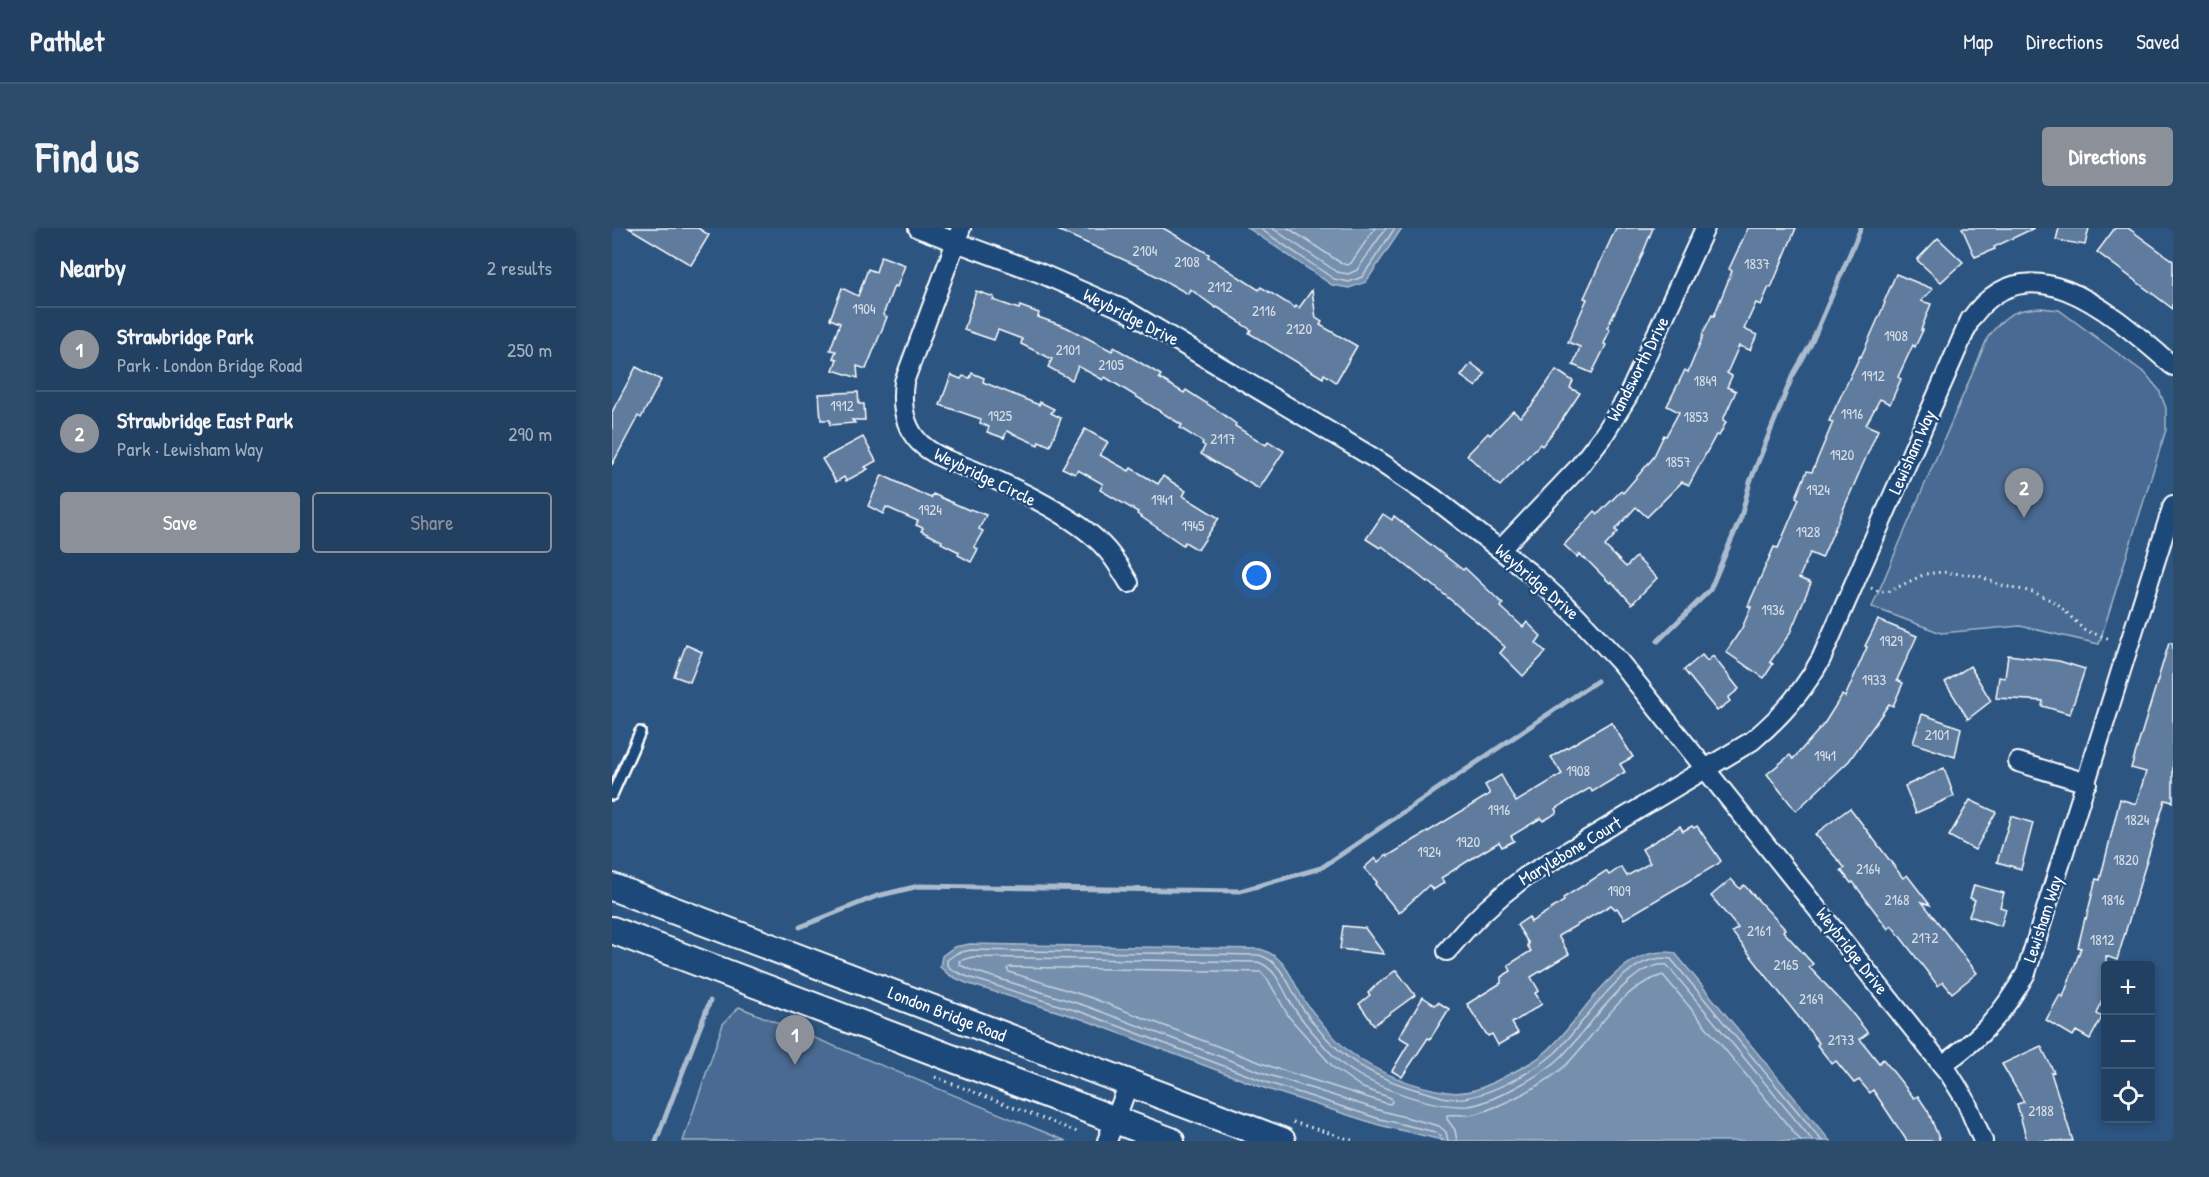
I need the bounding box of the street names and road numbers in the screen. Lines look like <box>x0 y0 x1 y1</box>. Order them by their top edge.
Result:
street label: Weybridge Drive <box>1079 282 1183 351</box>
street label: Wandsworth Drive <box>1600 312 1675 425</box>
street label: Lewisham Way <box>1882 405 1941 498</box>
street label: Weybridge Circle <box>930 441 1040 512</box>
street label: Weybridge Drive <box>1490 538 1585 625</box>
street label: Marylebone Court <box>1514 810 1627 891</box>
street label: Lewisham Way <box>2017 872 2068 965</box>
street label: Weybridge Drive <box>1810 902 1894 1000</box>
street label: London Bridge Road <box>885 980 1010 1048</box>

